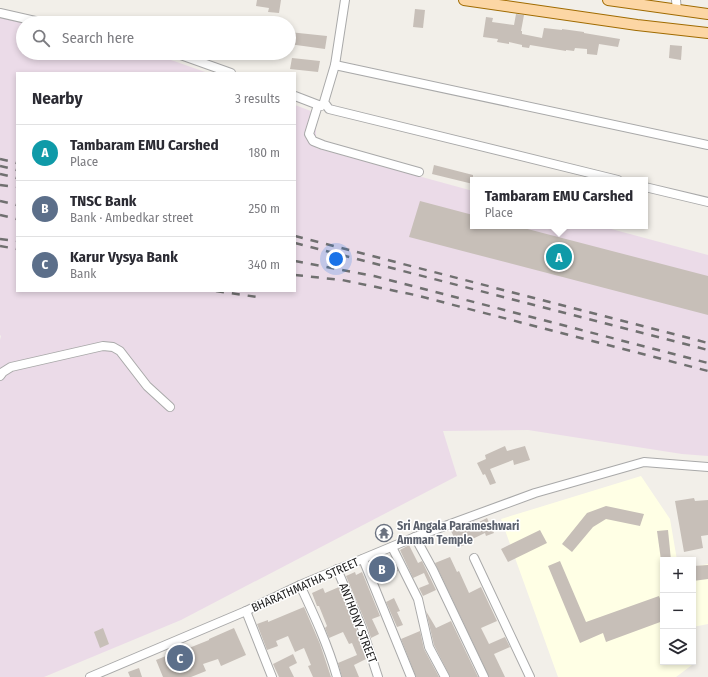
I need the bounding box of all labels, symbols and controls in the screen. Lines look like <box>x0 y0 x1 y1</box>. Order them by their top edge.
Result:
search box <box>16 16 296 60</box>
icon: search <box>30 27 52 49</box>
text: Search here <box>62 29 134 47</box>
text: Nearby <box>32 88 83 109</box>
text: 3 results <box>235 91 280 106</box>
text: Tambaram EMU Carshed <box>70 136 219 154</box>
text: A <box>41 145 49 160</box>
text: 180 m <box>249 145 280 160</box>
text: Place <box>70 154 98 169</box>
popup <box>470 177 648 229</box>
text: Tambaram EMU Carshed <box>485 187 633 205</box>
text: TNSC Bank <box>70 192 136 210</box>
text: B <box>41 201 49 216</box>
text: 250 m <box>248 201 280 216</box>
text: Place <box>485 205 513 220</box>
text: Bank · Ambedkar street <box>70 210 193 225</box>
pin: A <box>546 242 572 272</box>
text: Karur Vysya Bank <box>70 248 178 266</box>
your location <box>326 249 346 269</box>
text: C <box>42 257 48 272</box>
text: 340 m <box>248 257 280 272</box>
text: Bank <box>70 266 96 281</box>
place label: Sri Angala Parameshwari Amman Temple <box>396 519 519 547</box>
temple icon: Sri Angala Parameshwari Amman Temple <box>374 523 394 543</box>
pin: B <box>369 554 395 584</box>
street label: BHARATHMATHA STREET <box>249 555 361 615</box>
map controls <box>660 557 696 665</box>
button: + <box>660 557 696 593</box>
street label: ANTHONY STREET <box>336 581 380 665</box>
button: − <box>660 593 696 629</box>
button: layers <box>660 629 696 665</box>
pin: C <box>167 643 193 673</box>

